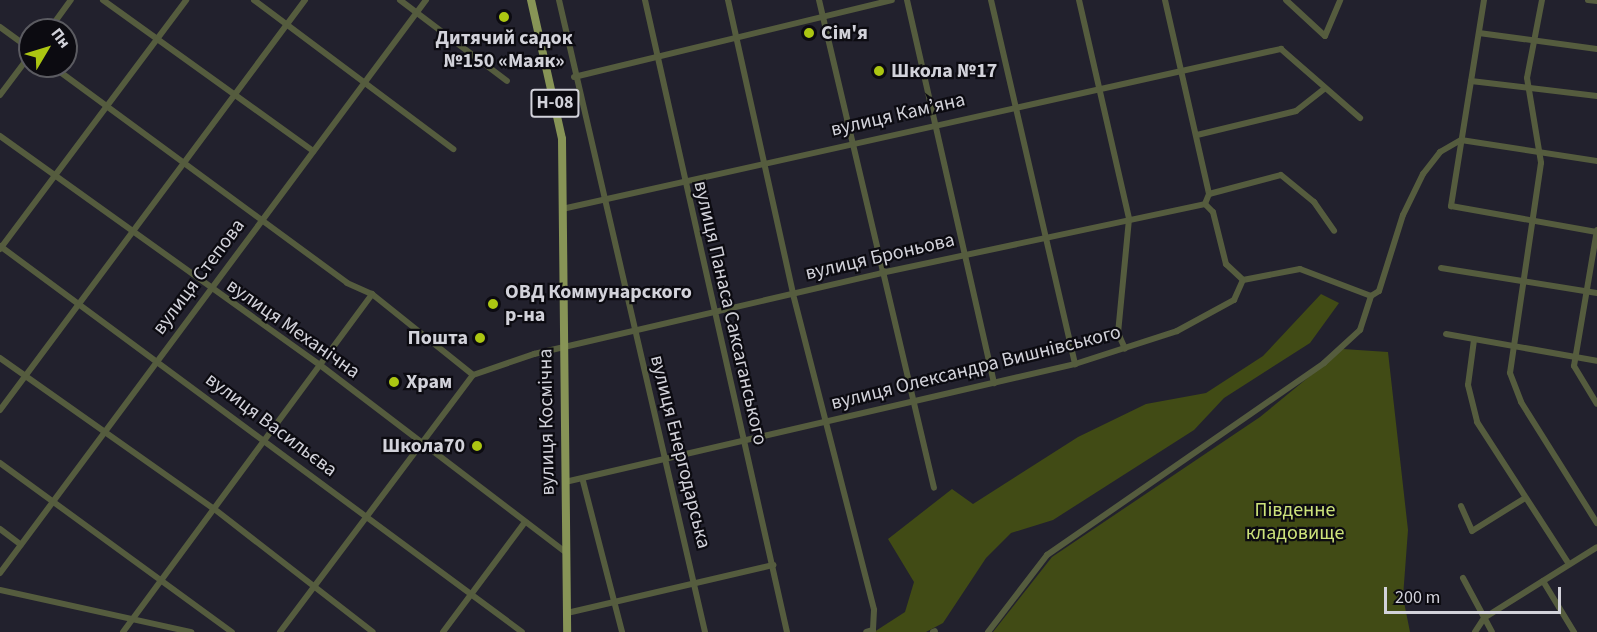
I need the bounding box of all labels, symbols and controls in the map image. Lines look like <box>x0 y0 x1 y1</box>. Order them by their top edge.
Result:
marker: Дитячий садок №150 «Маяк» <box>497 10 511 24</box>
north arrow <box>18 18 78 78</box>
place label: Сім'я <box>821 21 868 45</box>
text: Пн <box>46 24 75 53</box>
marker: Сім'я <box>802 26 816 40</box>
place label: Дитячий садок №150 «Маяк» <box>435 27 573 74</box>
place label: Школа №17 <box>891 59 997 83</box>
marker: Школа №17 <box>872 64 886 78</box>
road number: Н-08 <box>530 88 580 118</box>
street label: вулиця Кам’яна <box>829 88 967 142</box>
street label: вулиця Панаса Саксаганського <box>688 179 772 447</box>
street label: вулиця Степова <box>148 214 250 340</box>
street label: вулиця Броньова <box>803 228 957 286</box>
street label: вулиця Механічна <box>222 274 364 384</box>
place label: ОВД Коммунарского р-на <box>505 280 692 327</box>
marker: ОВД Коммунарского р-на <box>486 297 500 311</box>
street label: вулиця Олександра Вишнівського <box>829 320 1123 416</box>
place label: Пошта <box>408 326 468 350</box>
marker: Пошта <box>473 331 487 345</box>
street label: вулиця Космічна <box>534 348 560 496</box>
street label: вулиця Енергодарська <box>644 353 716 551</box>
street label: вулиця Васильєва <box>200 368 342 482</box>
place label: Храм <box>406 370 452 394</box>
marker: Храм <box>387 375 401 389</box>
place label: Школа70 <box>382 434 465 458</box>
marker: Школа70 <box>470 439 484 453</box>
park label: Південне кладовище <box>1246 499 1344 546</box>
scale bar <box>1387 575 1564 613</box>
text: 200 m <box>1395 585 1440 610</box>

